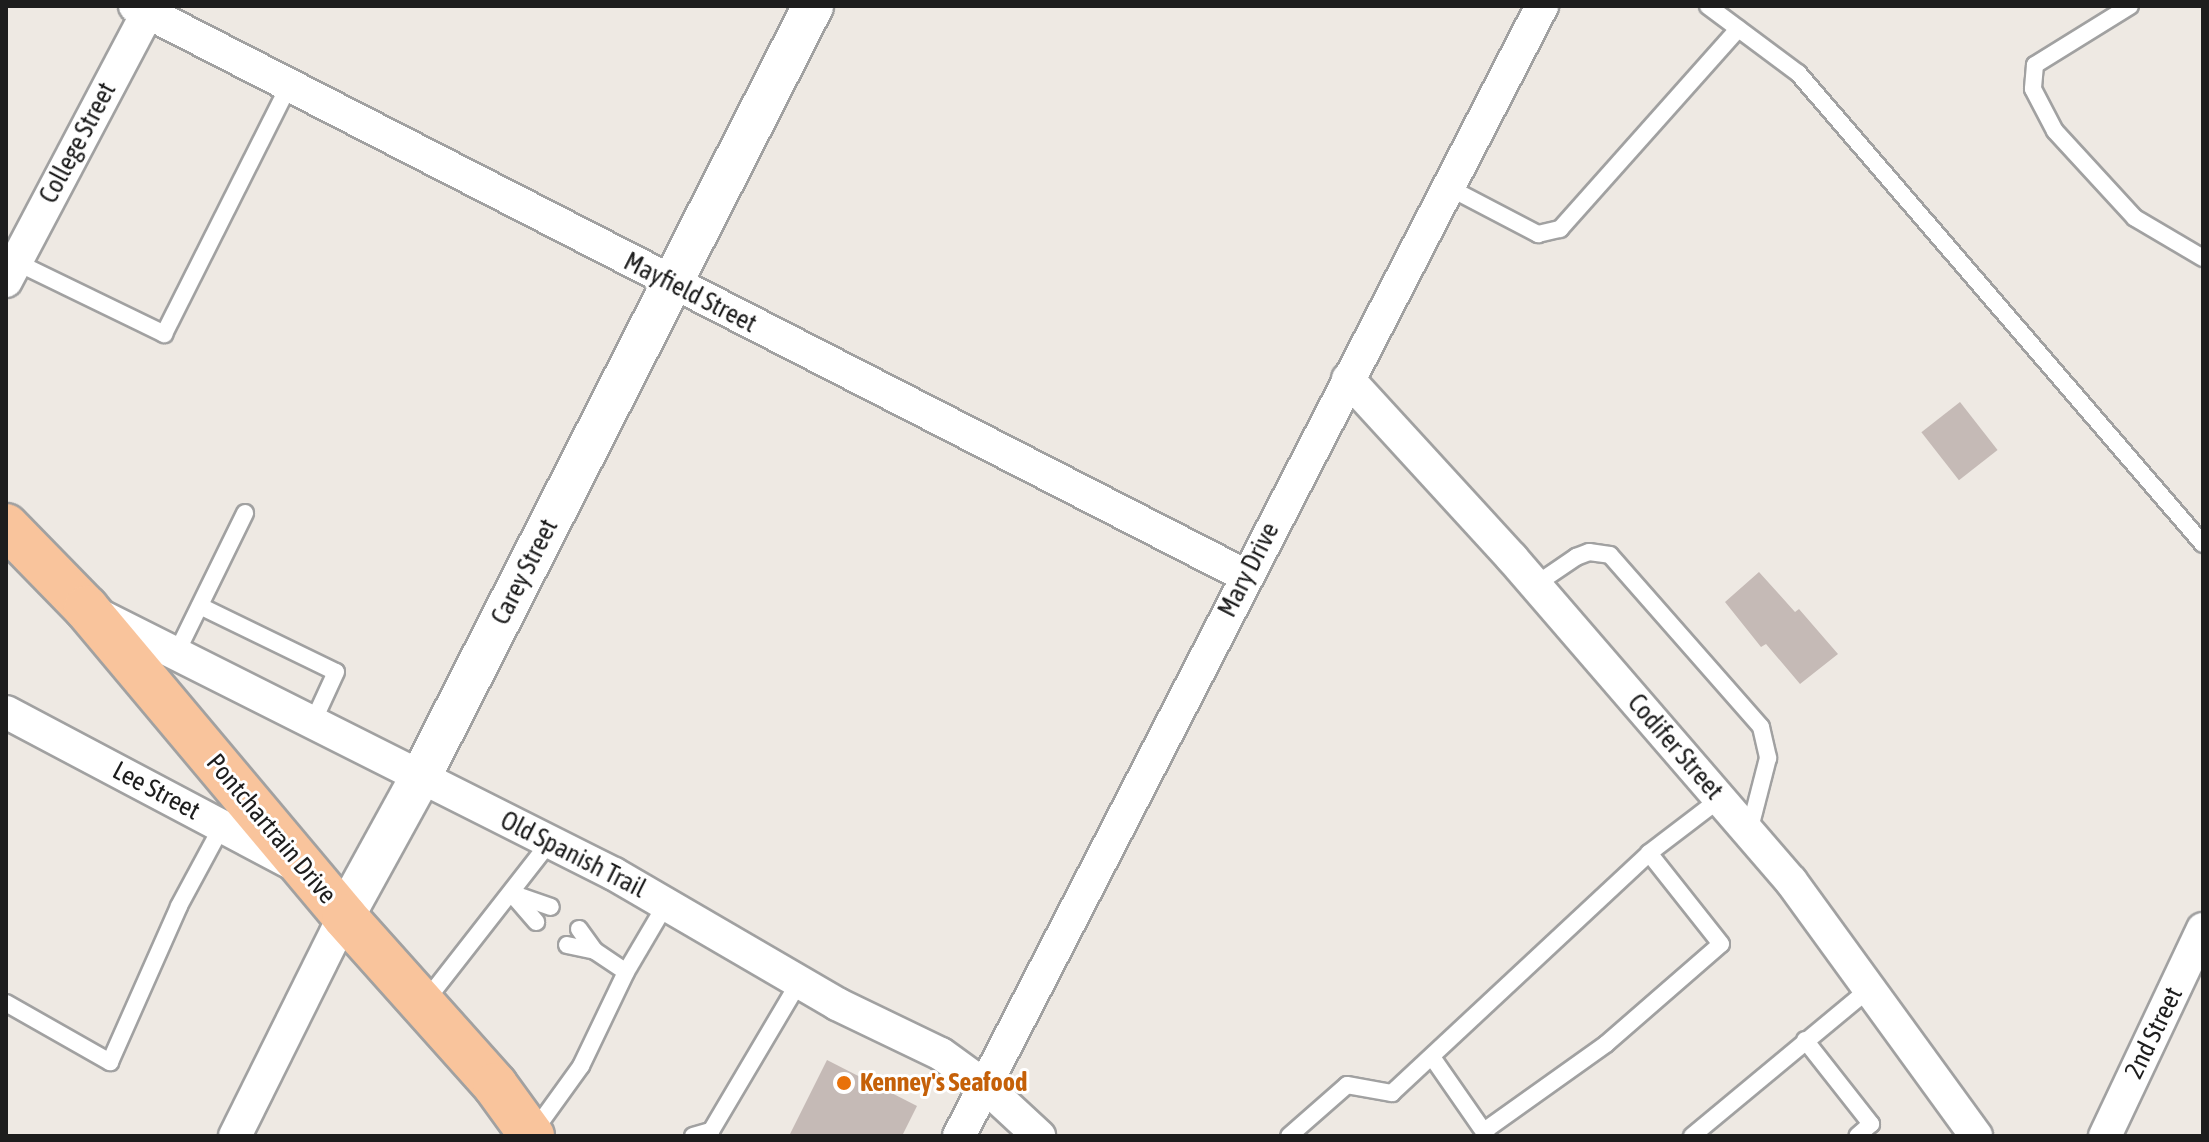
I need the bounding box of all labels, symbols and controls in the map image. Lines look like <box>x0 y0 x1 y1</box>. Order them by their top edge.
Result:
street label: College Street <box>33 77 123 209</box>
street label: Mayfield Street <box>618 246 762 340</box>
street label: Carey Street <box>485 514 565 630</box>
street label: Mary Drive <box>1212 518 1286 622</box>
street label: Codifer Street <box>1621 688 1729 806</box>
street label: Pontchartrain Drive <box>199 748 343 910</box>
street label: Lee Street <box>107 755 205 827</box>
street label: Old Spanish Trail <box>495 805 651 905</box>
street label: 2nd Street <box>2119 982 2189 1084</box>
place label: Kenney's Seafood <box>860 1067 1027 1099</box>
marker: Kenney's Seafood <box>835 1074 853 1092</box>

